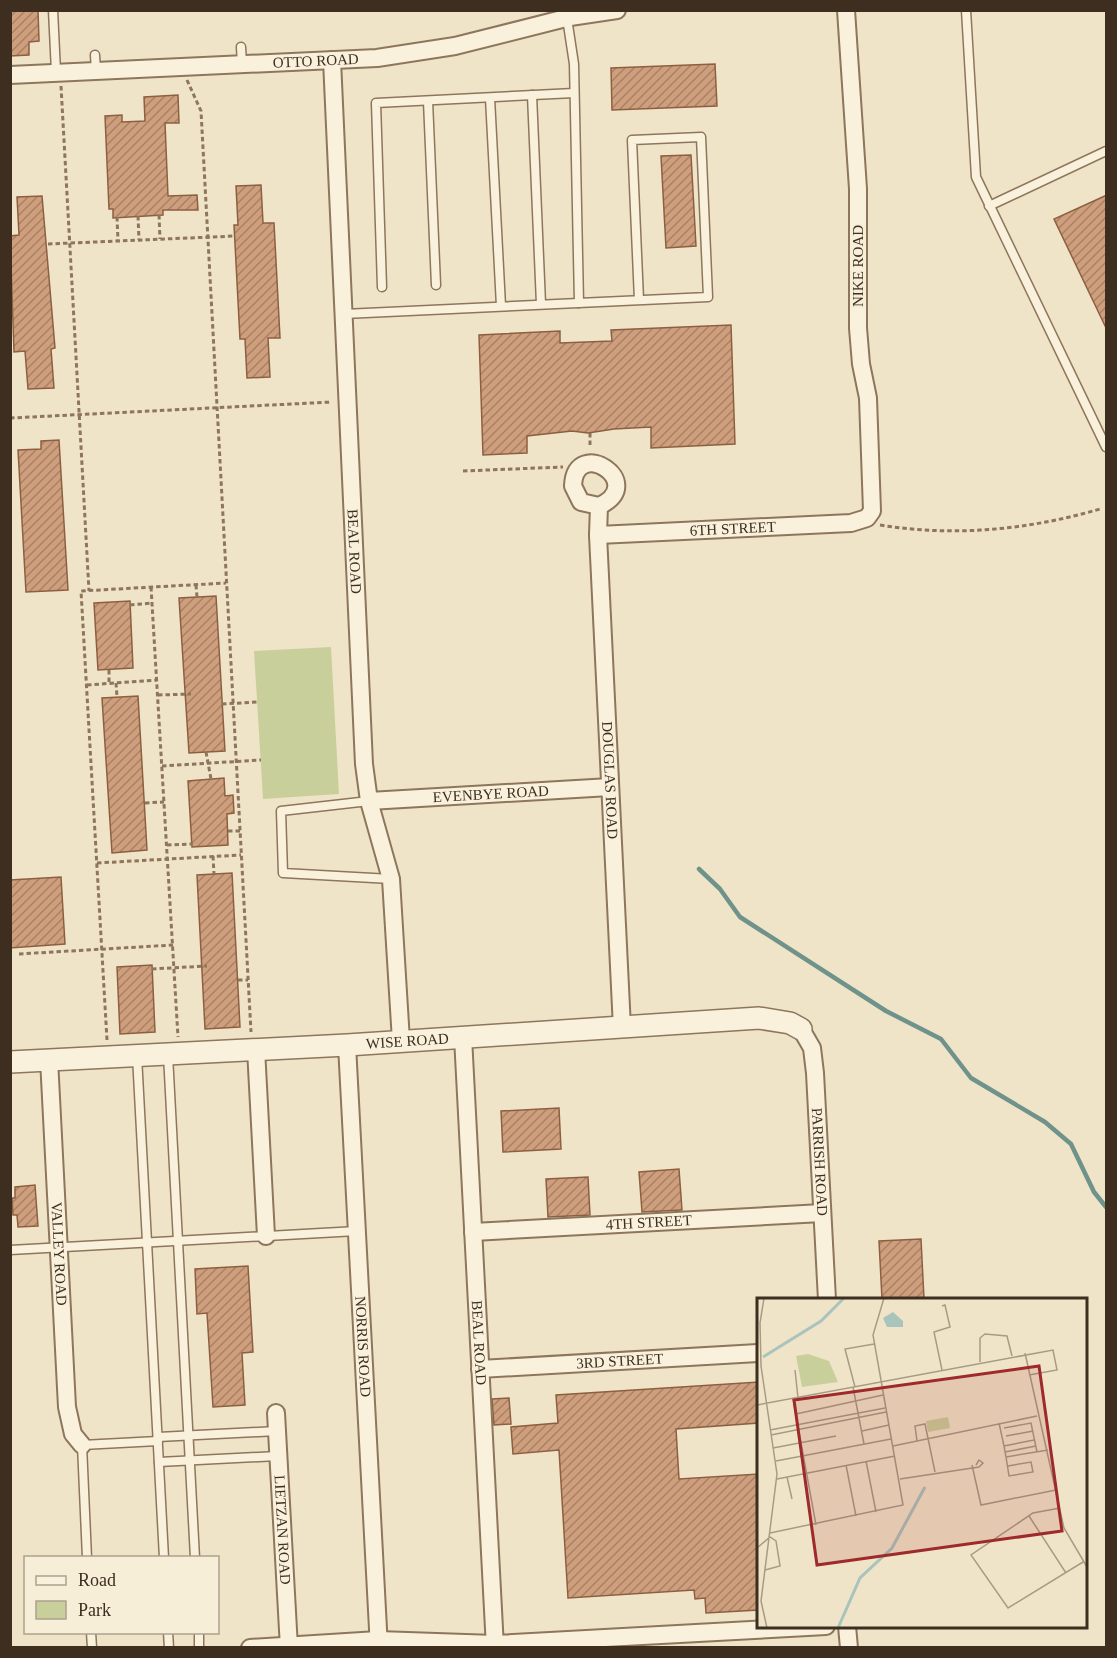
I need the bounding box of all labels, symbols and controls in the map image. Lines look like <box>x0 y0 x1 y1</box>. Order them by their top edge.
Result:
street label: OTTO ROAD <box>272 51 359 71</box>
street label: NIKE ROAD <box>850 225 866 307</box>
street label: BEAL ROAD <box>344 509 364 594</box>
street label: 6TH STREET <box>689 519 776 539</box>
street label: DOUGLAS ROAD <box>599 721 621 840</box>
street label: EVENBYE ROAD <box>432 783 549 805</box>
street label: WISE ROAD <box>366 1030 450 1052</box>
street label: PARRISH ROAD <box>809 1107 831 1216</box>
street label: VALLEY ROAD <box>48 1201 70 1306</box>
street label: 4TH STREET <box>605 1212 692 1233</box>
street label: NORRIS ROAD <box>352 1296 374 1398</box>
inset map <box>757 1298 1087 1628</box>
street label: BEAL ROAD <box>469 1300 489 1386</box>
street label: 3RD STREET <box>576 1350 664 1371</box>
street label: LIETZAN ROAD <box>271 1475 293 1585</box>
legend <box>24 1556 219 1634</box>
text: Road <box>78 1570 116 1590</box>
text: Park <box>78 1600 111 1620</box>

